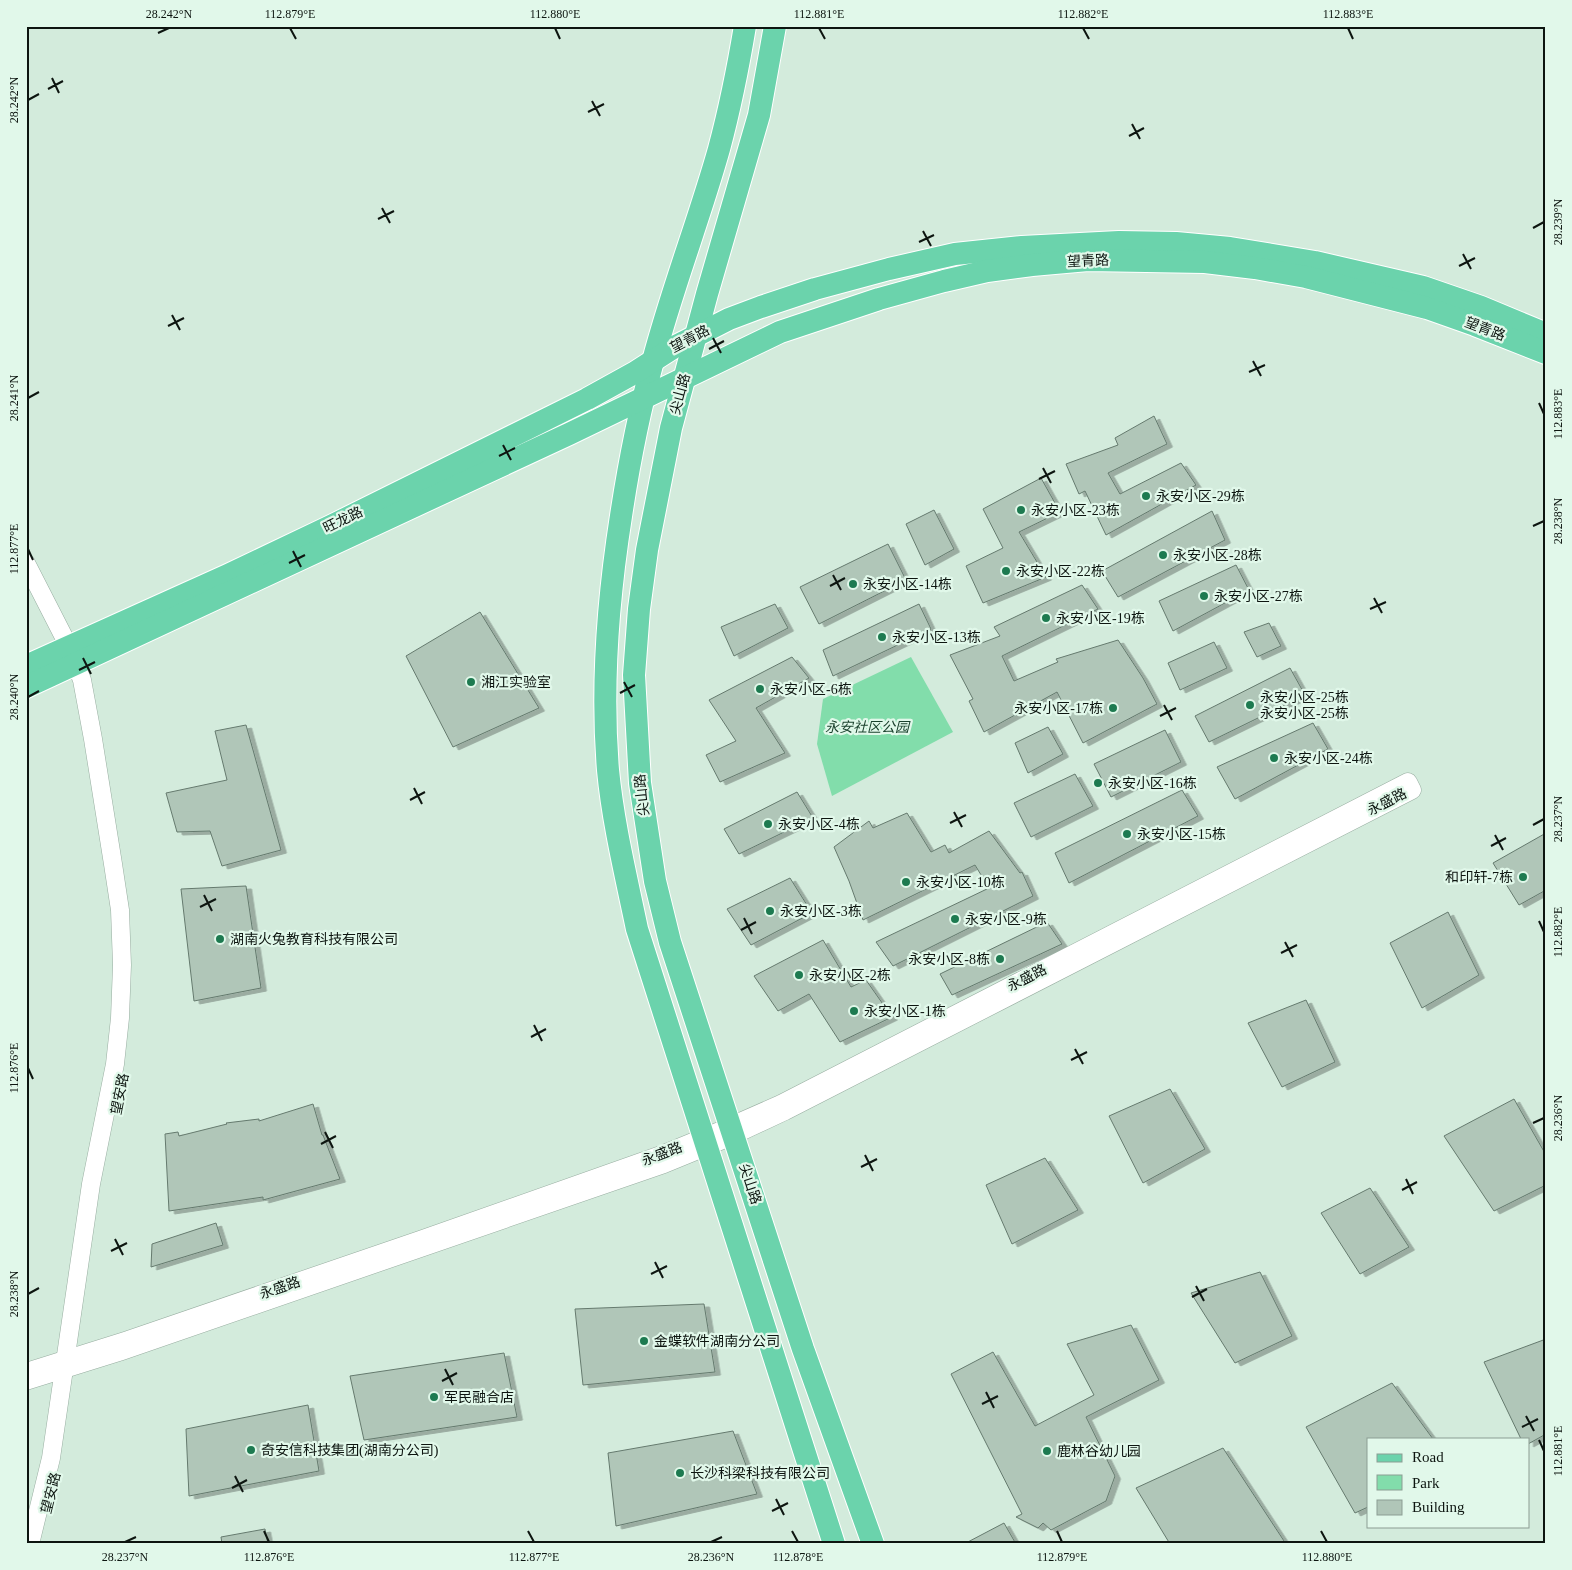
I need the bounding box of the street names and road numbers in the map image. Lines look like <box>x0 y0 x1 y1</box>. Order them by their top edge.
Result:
street label: 望青路 <box>1067 252 1109 270</box>
street label: 望青路 <box>1463 314 1507 344</box>
street label: 望青路 <box>668 323 712 355</box>
street label: 尖山路 <box>667 372 693 416</box>
street label: 旺龙路 <box>320 503 365 536</box>
street label: 尖山路 <box>632 773 652 817</box>
street label: 永盛路 <box>1364 785 1409 818</box>
street label: 永盛路 <box>1004 961 1049 994</box>
street label: 望安路 <box>109 1072 131 1116</box>
street label: 永盛路 <box>639 1139 684 1169</box>
street label: 尖山路 <box>736 1162 764 1206</box>
street label: 永盛路 <box>257 1273 302 1302</box>
street label: 望安路 <box>39 1471 63 1515</box>

